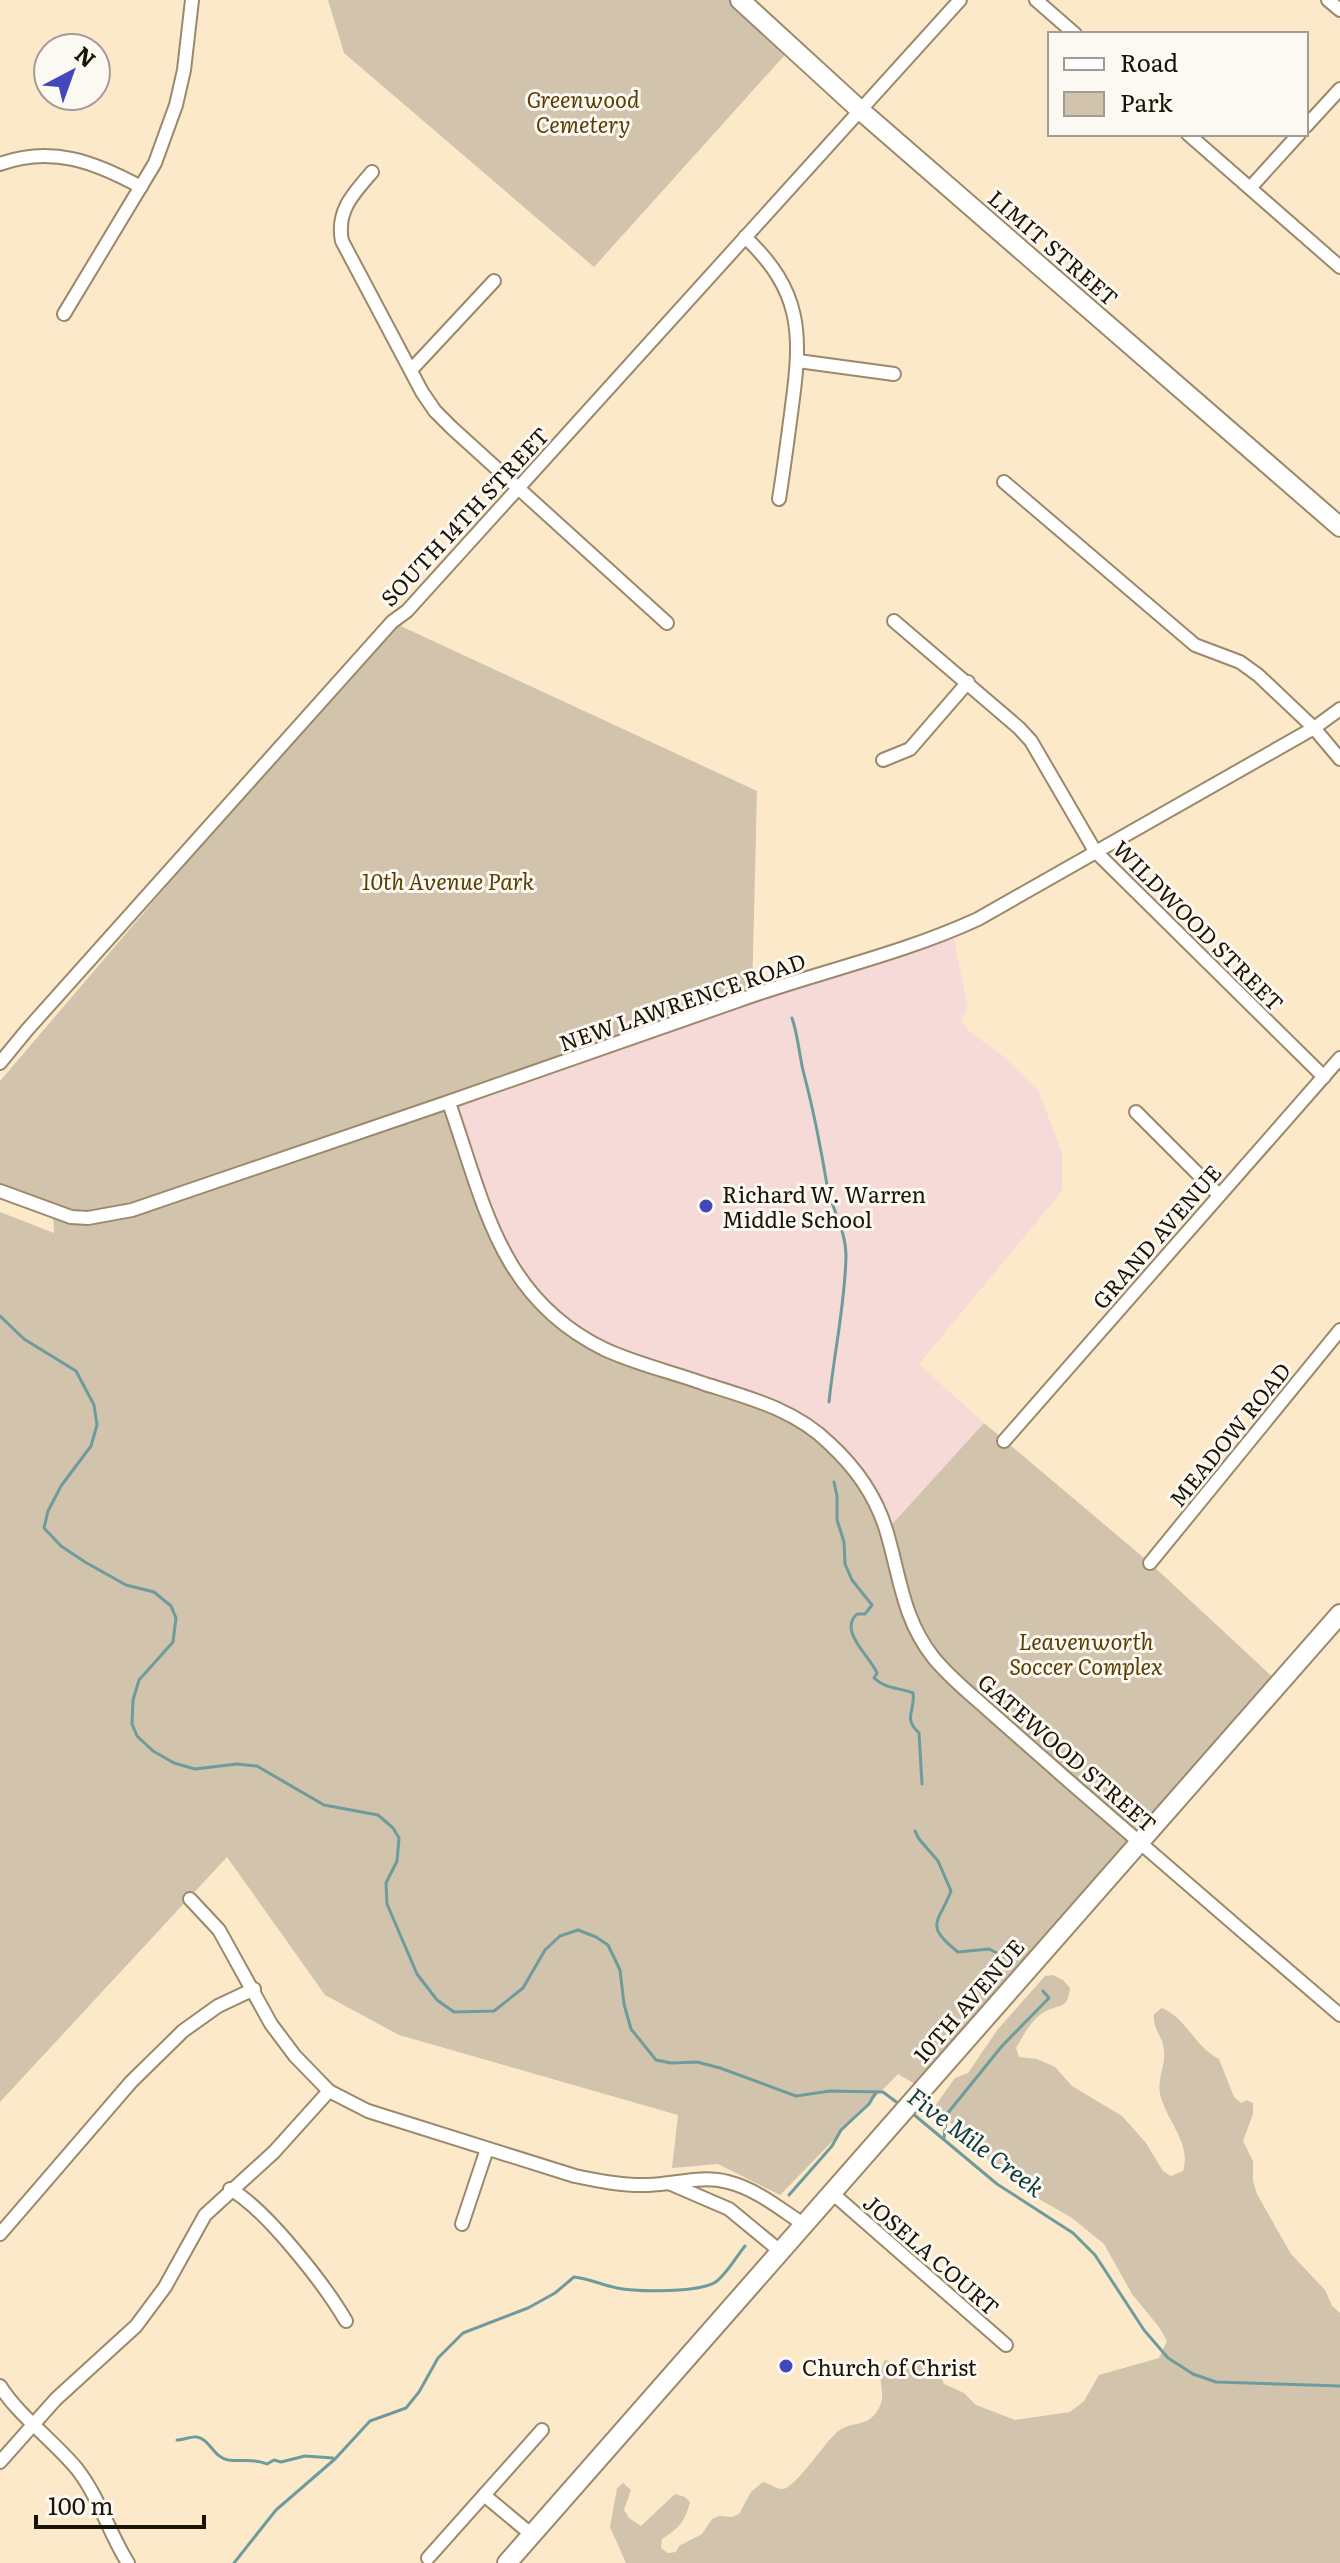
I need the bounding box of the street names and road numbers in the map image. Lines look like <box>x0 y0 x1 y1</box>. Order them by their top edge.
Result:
street label: LIMIT STREET <box>982 181 1126 313</box>
street label: SOUTH 14TH STREET <box>372 419 556 613</box>
street label: WILDWOOD STREET <box>1106 832 1292 1018</box>
street label: NEW LAWRENCE ROAD <box>554 943 810 1059</box>
street label: GRAND AVENUE <box>1084 1156 1228 1316</box>
street label: MEADOW ROAD <box>1160 1355 1298 1513</box>
street label: GATEWOOD STREET <box>971 1665 1165 1839</box>
street label: 10TH AVENUE <box>905 1931 1031 2069</box>
street label: JOSELA COURT <box>857 2186 1007 2322</box>

